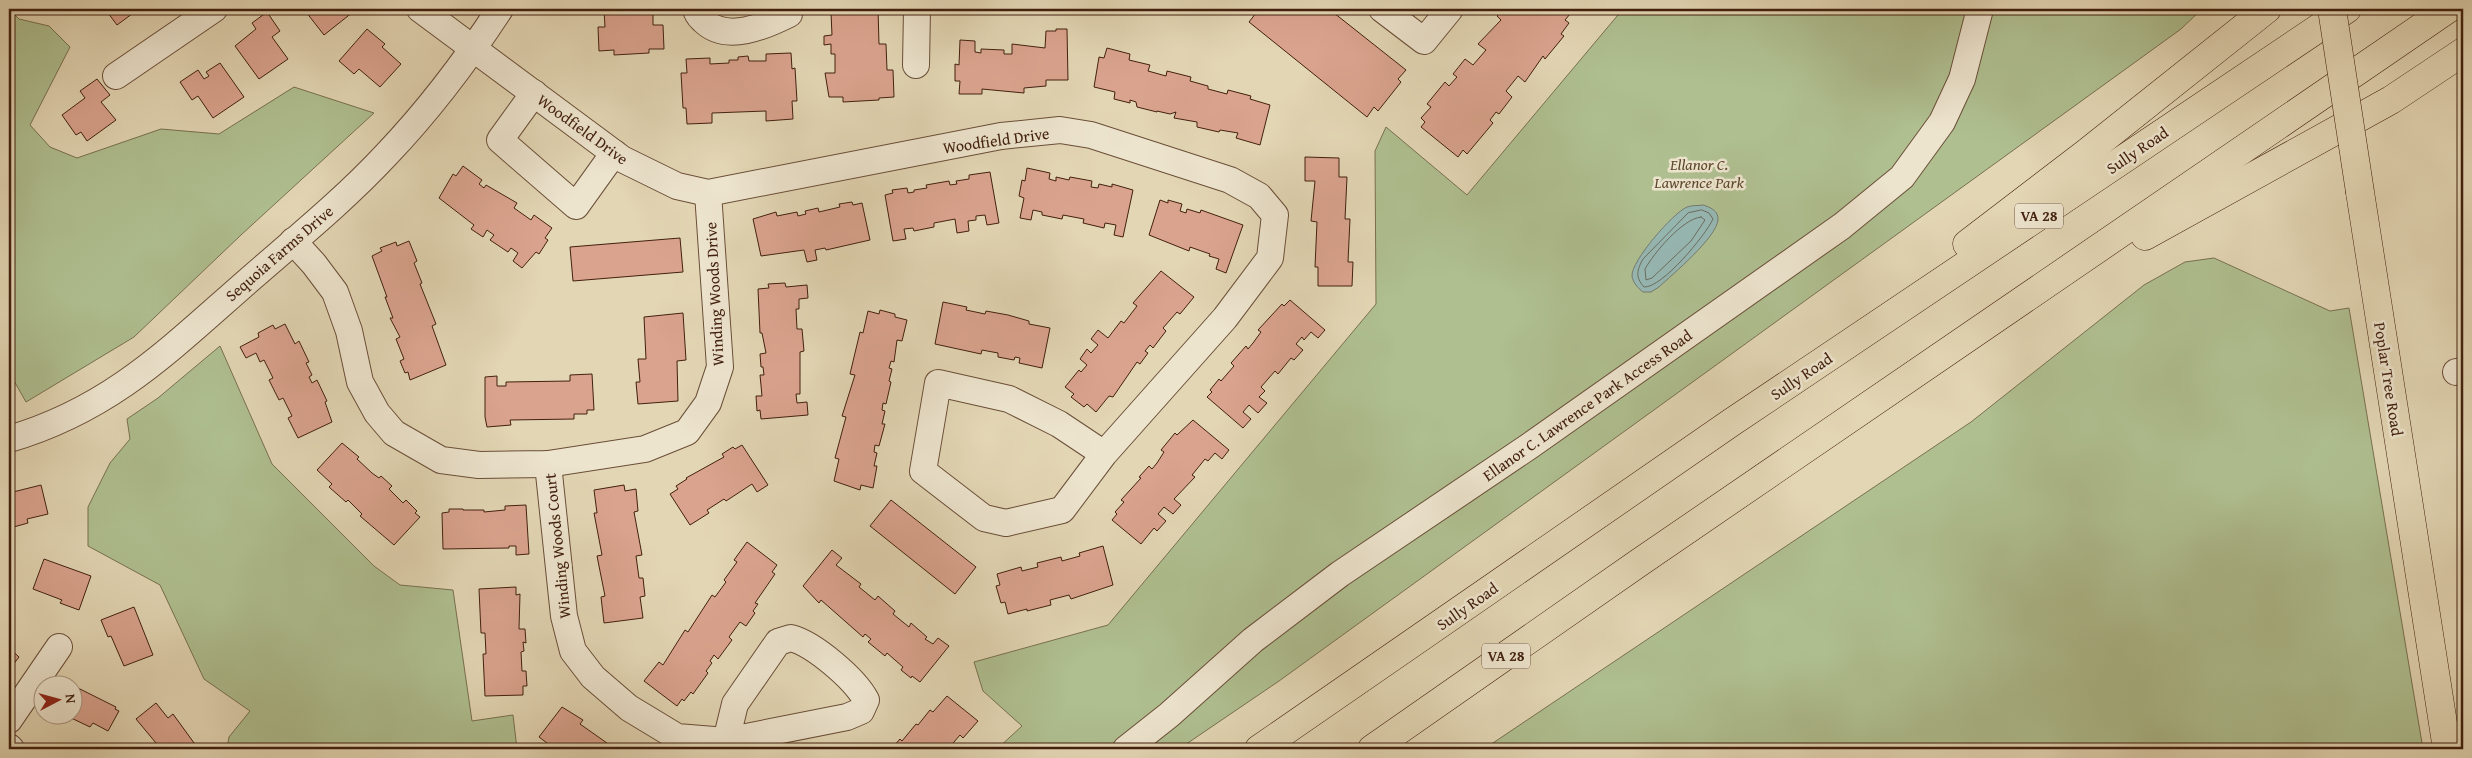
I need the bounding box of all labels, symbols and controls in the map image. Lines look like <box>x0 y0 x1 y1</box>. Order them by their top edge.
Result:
street label: Woodfield Drive <box>532 88 634 170</box>
street label: Sully Road <box>2101 120 2173 180</box>
street label: Woodfield Drive <box>941 121 1051 159</box>
park label: Ellanor C. Lawrence Park <box>1653 152 1744 194</box>
street label: Sequoia Farms Drive <box>220 199 338 307</box>
road number: VA 28 <box>2015 204 2063 228</box>
street label: Winding Woods Drive <box>698 221 730 367</box>
street label: Poplar Tree Road <box>2368 320 2410 438</box>
street label: Ellanor C. Lawrence Park Access Road <box>1477 323 1697 487</box>
street label: Sully Road <box>1765 346 1837 406</box>
street label: Winding Woods Court <box>537 472 577 620</box>
street label: Sully Road <box>1431 576 1503 636</box>
road number: VA 28 <box>1482 644 1530 668</box>
north arrow <box>32 676 82 726</box>
text: N <box>60 693 81 705</box>

